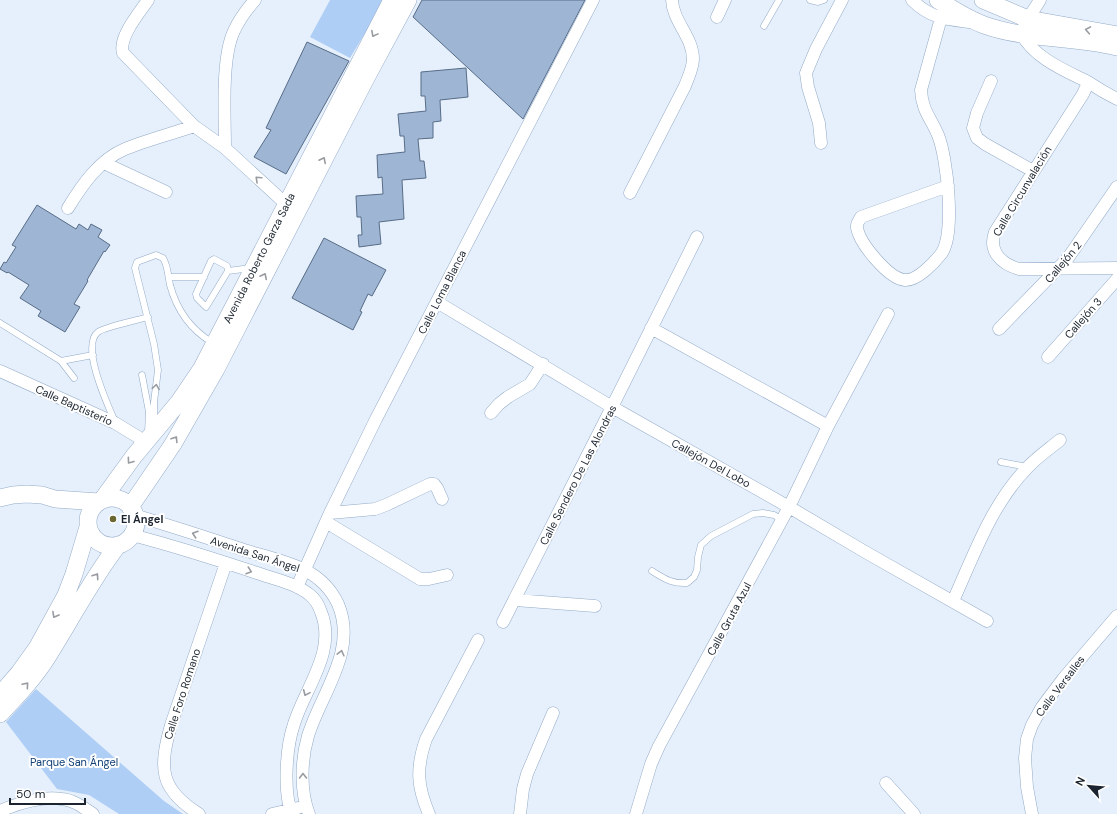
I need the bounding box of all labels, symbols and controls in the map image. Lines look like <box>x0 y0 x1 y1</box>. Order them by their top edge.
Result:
one-way arrow <box>1084 26 1091 35</box>
one-way arrow <box>371 30 379 38</box>
street label: Calle Circunvalación <box>990 143 1054 239</box>
one-way arrow <box>319 157 326 165</box>
one-way arrow <box>255 176 263 183</box>
street label: Avenida Roberto Garza Sada <box>220 190 298 326</box>
street label: Callejón 2 <box>1042 238 1084 286</box>
street label: Calle Loma Blanca <box>415 248 469 336</box>
one-way arrow <box>259 273 267 280</box>
street label: Callejón 3 <box>1061 295 1105 341</box>
street label: Calle Baptisterio <box>33 382 115 428</box>
one-way arrow <box>151 383 160 390</box>
street label: Calle Sendero De Las Alondras <box>536 403 620 547</box>
one-way arrow <box>170 436 178 443</box>
street label: Callejón Del Lobo <box>669 436 753 490</box>
one-way arrow <box>128 457 135 464</box>
place label: El Ángel <box>121 512 163 526</box>
marker: El Ángel <box>108 514 118 524</box>
one-way arrow <box>192 530 199 539</box>
street label: Avenida San Ángel <box>209 533 301 575</box>
one-way arrow <box>246 566 253 574</box>
one-way arrow <box>91 573 98 580</box>
street label: Calle Gruta Azul <box>704 580 754 658</box>
one-way arrow <box>52 611 59 618</box>
street label: Calle Foro Romano <box>161 647 203 741</box>
one-way arrow <box>337 650 345 656</box>
street label: Calle Versalles <box>1032 653 1088 719</box>
one-way arrow <box>22 683 29 690</box>
one-way arrow <box>303 689 311 697</box>
park label: Parque San Ángel <box>30 755 118 769</box>
north arrow <box>1069 766 1109 806</box>
one-way arrow <box>299 773 307 779</box>
text: N <box>1072 775 1088 788</box>
scale bar <box>10 780 85 806</box>
text: 50 m <box>16 786 45 802</box>

